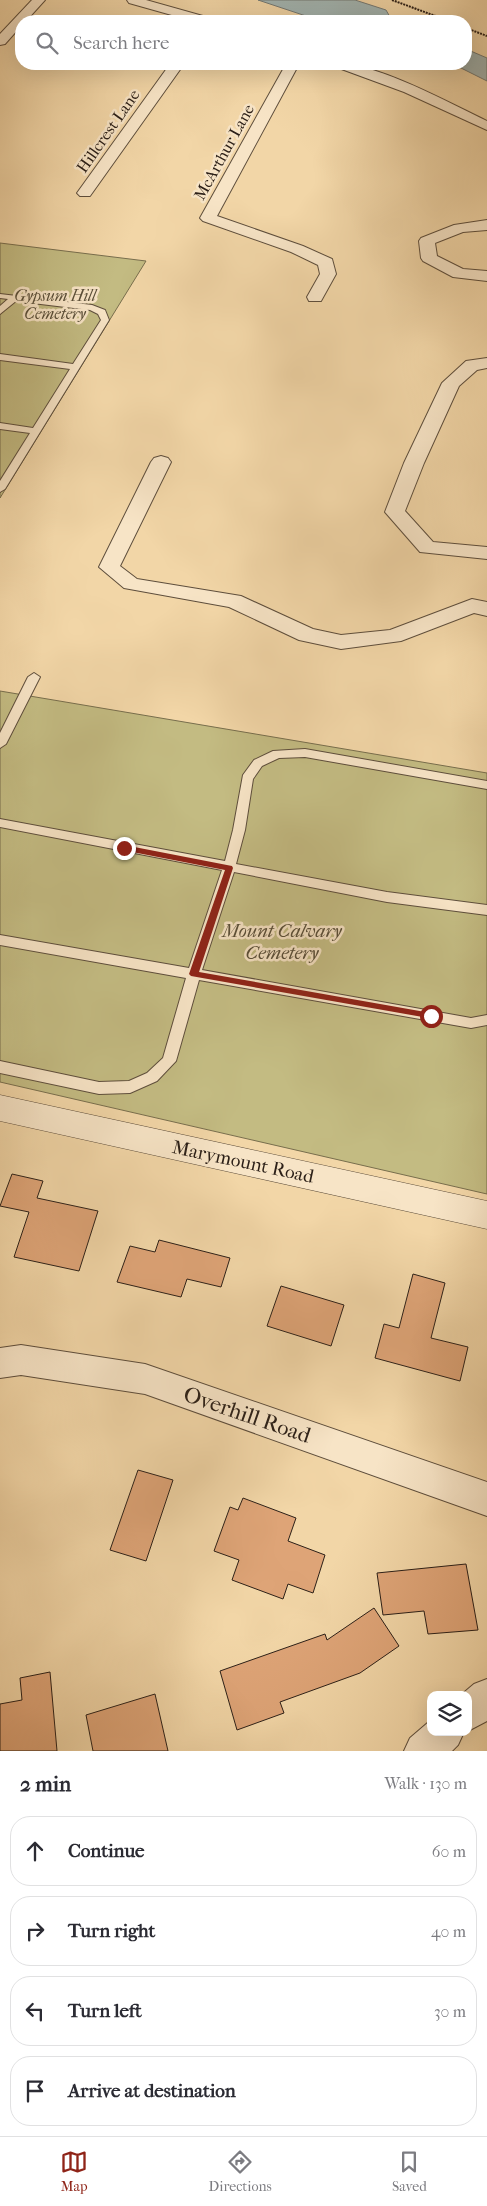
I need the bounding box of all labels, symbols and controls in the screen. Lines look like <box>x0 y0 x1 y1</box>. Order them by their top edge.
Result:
search box <box>15 15 472 70</box>
icon: search <box>33 29 61 57</box>
text: Search here <box>73 32 169 54</box>
street label: Hillcrest Lane <box>72 86 144 176</box>
street label: McArthur Lane <box>190 101 258 203</box>
park label: Gypsum Hill Cemetery <box>14 286 98 323</box>
route end <box>113 837 136 860</box>
park label: Mount Calvary Cemetery <box>220 920 343 964</box>
route start <box>420 1005 443 1028</box>
street label: Marymount Road <box>170 1136 316 1188</box>
street label: Overhill Road <box>180 1381 315 1449</box>
map controls <box>427 1691 472 1736</box>
button: layers <box>427 1691 472 1736</box>
text: 2 min <box>20 1772 71 1796</box>
text: Walk · 130 m <box>384 1774 467 1793</box>
icon: ahead <box>21 1837 49 1865</box>
text: Continue <box>68 1840 144 1862</box>
text: 60 m <box>432 1842 466 1861</box>
icon: right <box>21 1917 49 1945</box>
text: Turn right <box>68 1920 155 1942</box>
text: 40 m <box>431 1922 466 1941</box>
icon: left <box>21 1997 49 2025</box>
text: Turn left <box>68 2000 142 2022</box>
text: 30 m <box>434 2002 466 2021</box>
icon: arrive <box>21 2077 49 2105</box>
text: Arrive at destination <box>68 2080 236 2102</box>
tab: Map <box>60 2148 88 2195</box>
tab: Directions <box>209 2148 272 2195</box>
tab: Saved <box>392 2148 427 2195</box>

